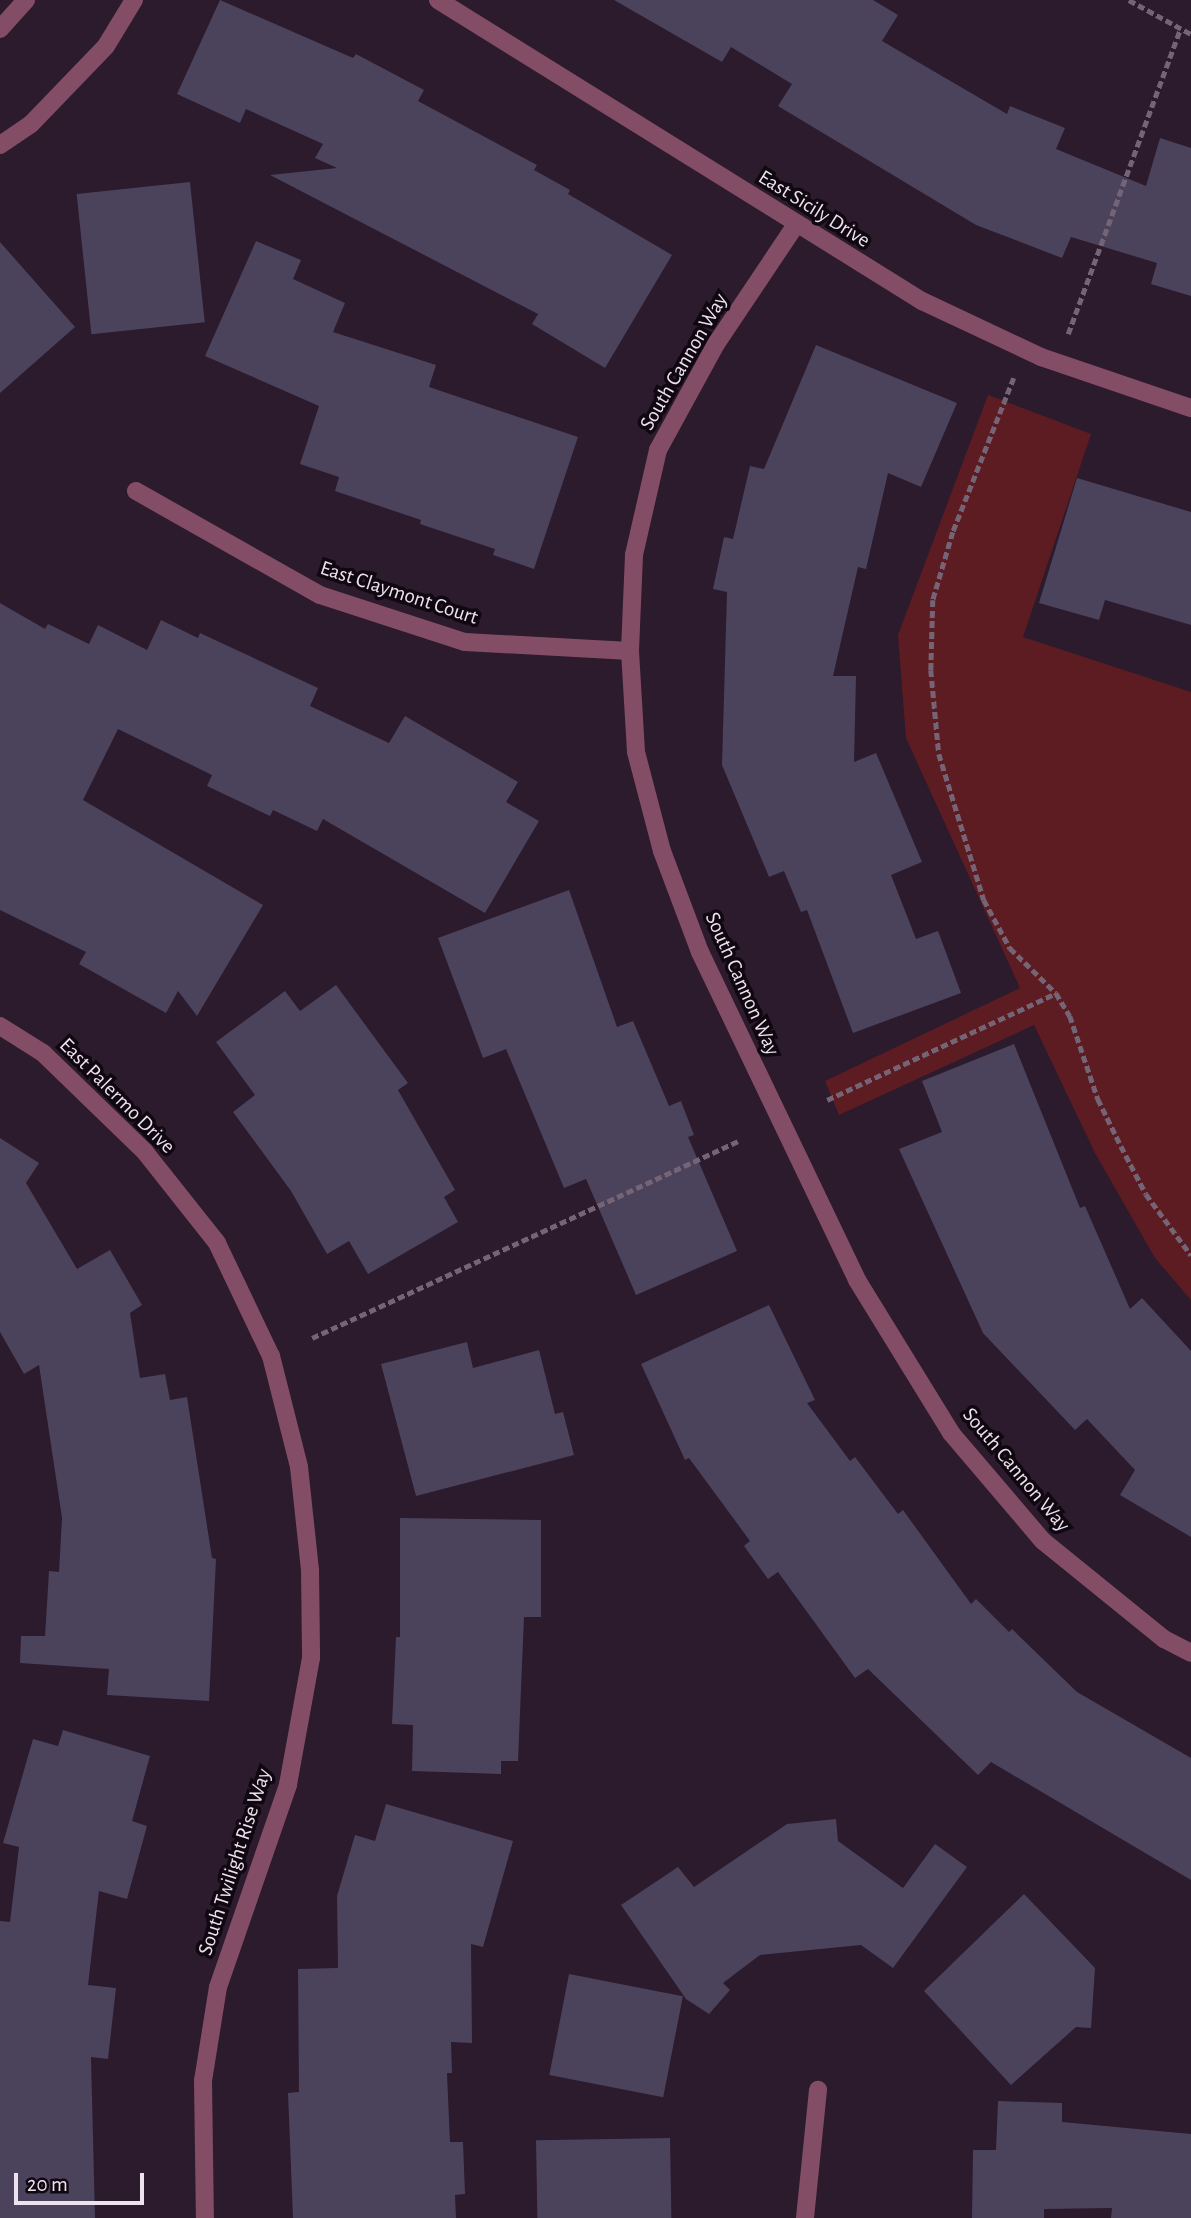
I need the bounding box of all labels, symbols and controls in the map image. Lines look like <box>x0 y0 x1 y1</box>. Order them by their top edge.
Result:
street label: East Sicily Drive <box>754 165 874 253</box>
street label: South Cannon Way <box>635 289 733 435</box>
street label: East Claymont Court <box>317 556 481 630</box>
street label: South Cannon Way <box>699 909 785 1059</box>
street label: East Palermo Drive <box>54 1033 180 1159</box>
street label: South Cannon Way <box>957 1403 1075 1537</box>
street label: South Twilight Rise Way <box>193 1765 277 1959</box>
scale bar <box>18 2158 147 2202</box>
text: 20 m <box>27 2174 68 2195</box>

